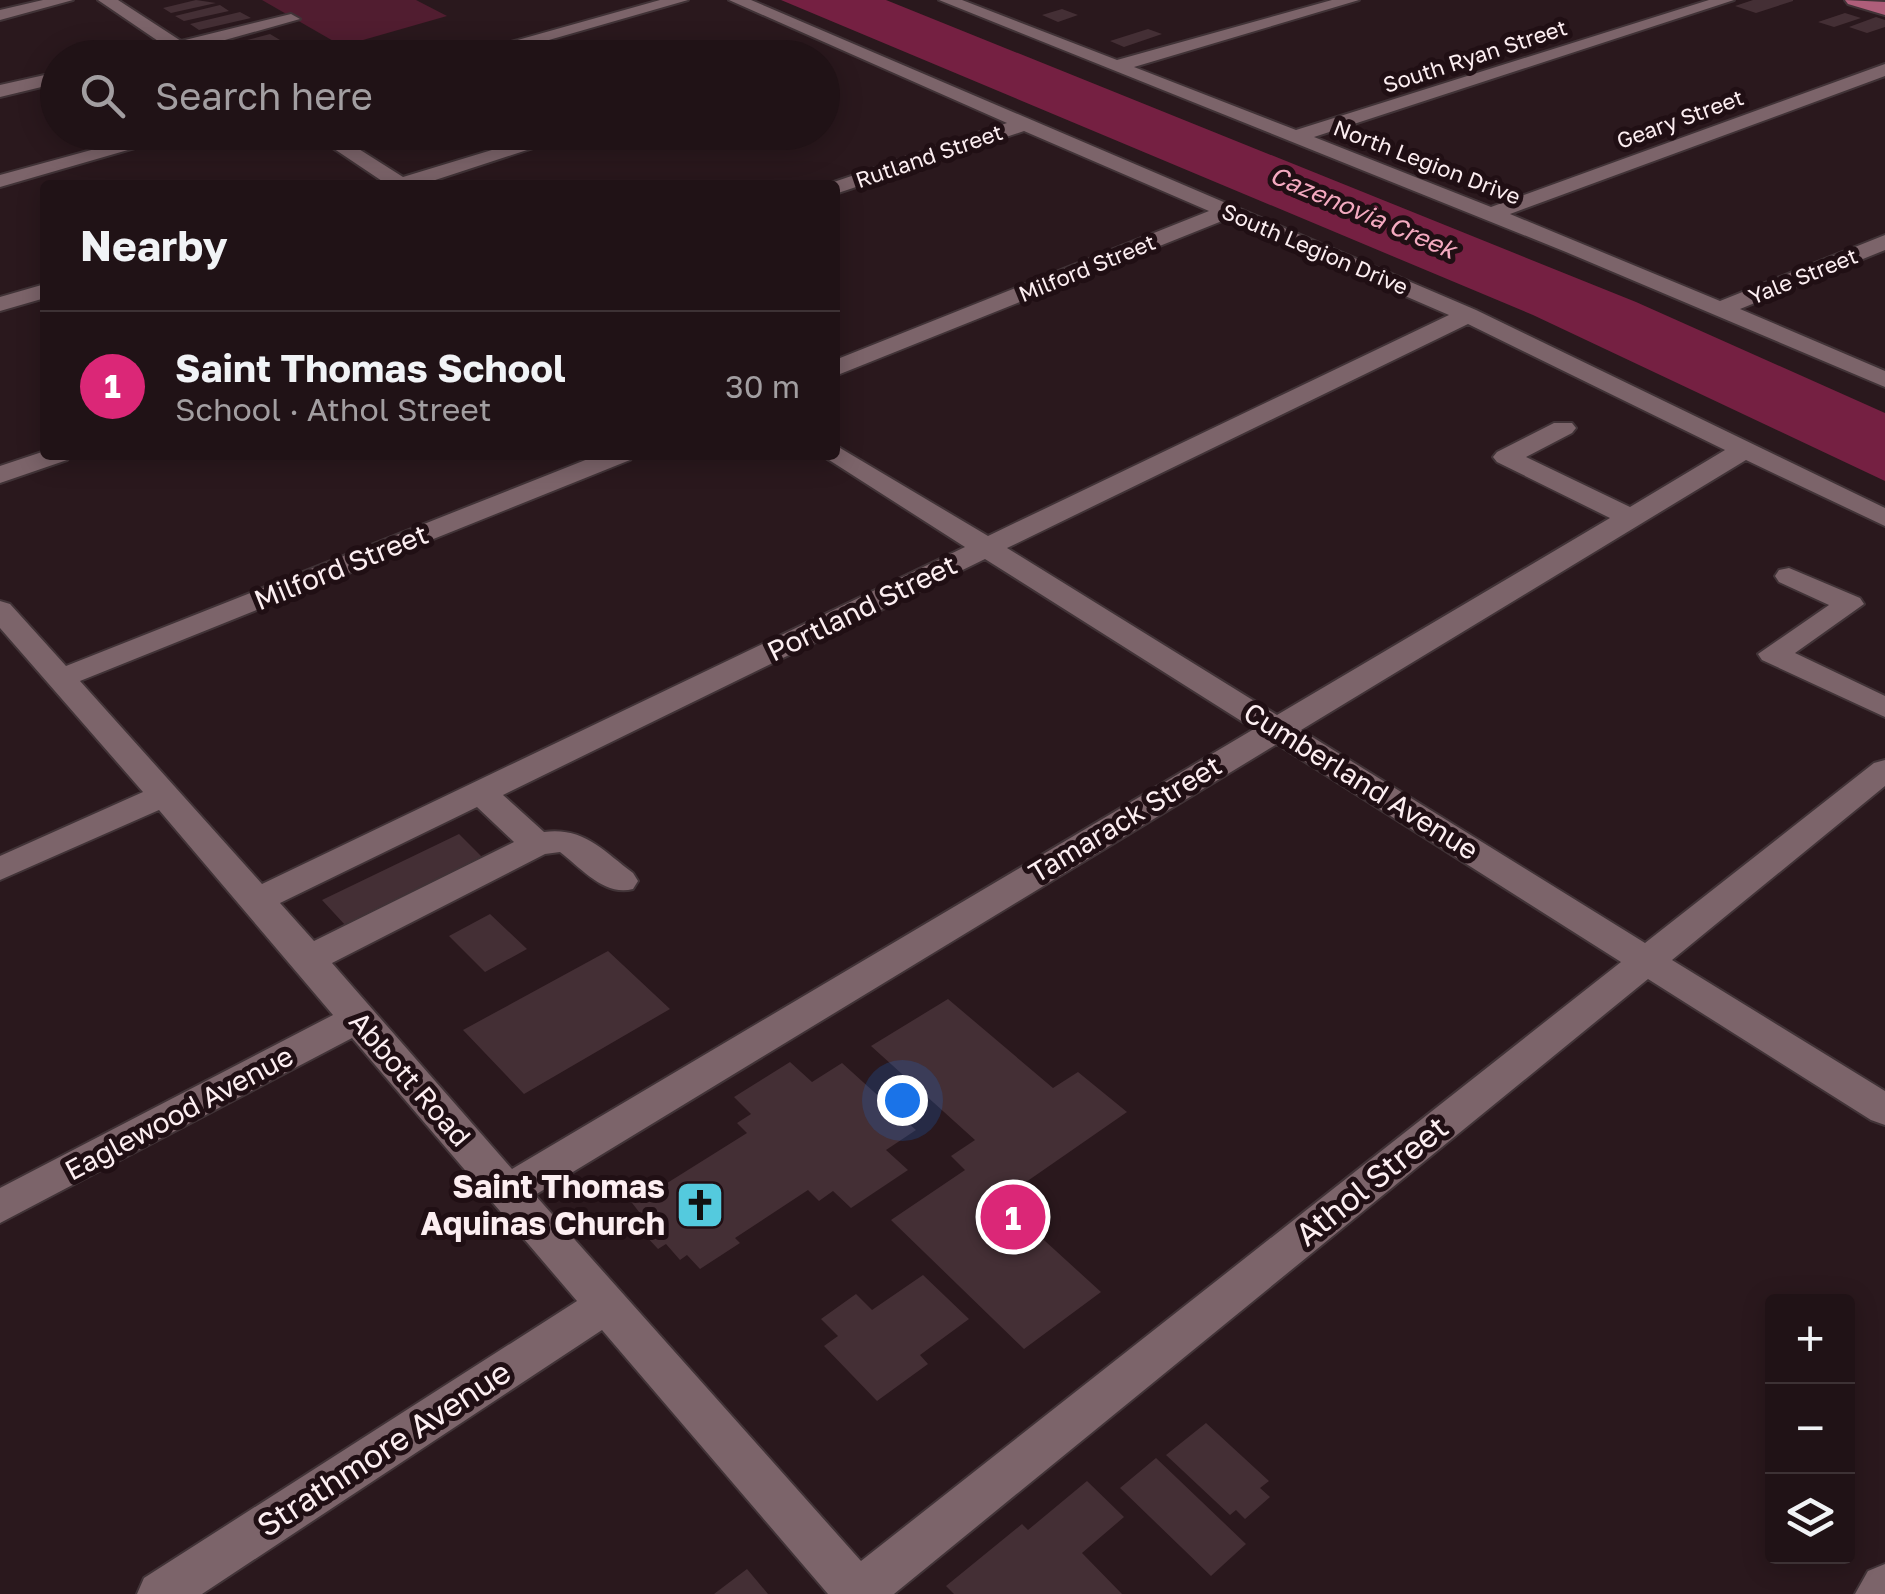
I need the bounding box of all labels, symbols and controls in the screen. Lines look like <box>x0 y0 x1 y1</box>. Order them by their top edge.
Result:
street label: South Ryan Street <box>1380 13 1570 98</box>
search box <box>40 40 840 150</box>
icon: search <box>75 68 130 123</box>
text: Search here <box>155 73 373 118</box>
street label: Geary Street <box>1613 83 1747 154</box>
street label: North Legion Drive <box>1330 113 1524 210</box>
street label: Rutland Street <box>852 118 1006 193</box>
water label: Cazenovia Creek <box>1266 158 1463 266</box>
street label: South Legion Drive <box>1218 197 1412 300</box>
text: Nearby <box>80 220 228 270</box>
street label: Milford Street <box>1015 228 1159 307</box>
street label: Yale Street <box>1744 241 1861 310</box>
text: Saint Thomas School <box>175 345 566 390</box>
text: 1 <box>104 367 121 405</box>
text: 30 m <box>725 367 800 405</box>
text: School · Athol Street <box>175 390 492 428</box>
street label: Milford Street <box>249 517 433 616</box>
street label: Portland Street <box>762 547 962 668</box>
street label: Cumberland Avenue <box>1238 695 1485 866</box>
street label: Tamarack Street <box>1023 748 1227 889</box>
street label: Abbott Road <box>343 1005 478 1153</box>
street label: Eaglewood Avenue <box>59 1038 298 1187</box>
your location <box>877 1075 928 1126</box>
street label: Athol Street <box>1288 1107 1455 1253</box>
place label: Saint Thomas Aquinas Church <box>420 1167 665 1242</box>
church icon: Saint Thomas Aquinas Church <box>674 1179 726 1231</box>
pin: 1 <box>980 1180 1046 1254</box>
map controls <box>1765 1294 1855 1564</box>
button: + <box>1765 1294 1855 1384</box>
street label: Strathmore Avenue <box>250 1352 517 1544</box>
button: − <box>1765 1384 1855 1474</box>
button: layers <box>1765 1474 1855 1564</box>

